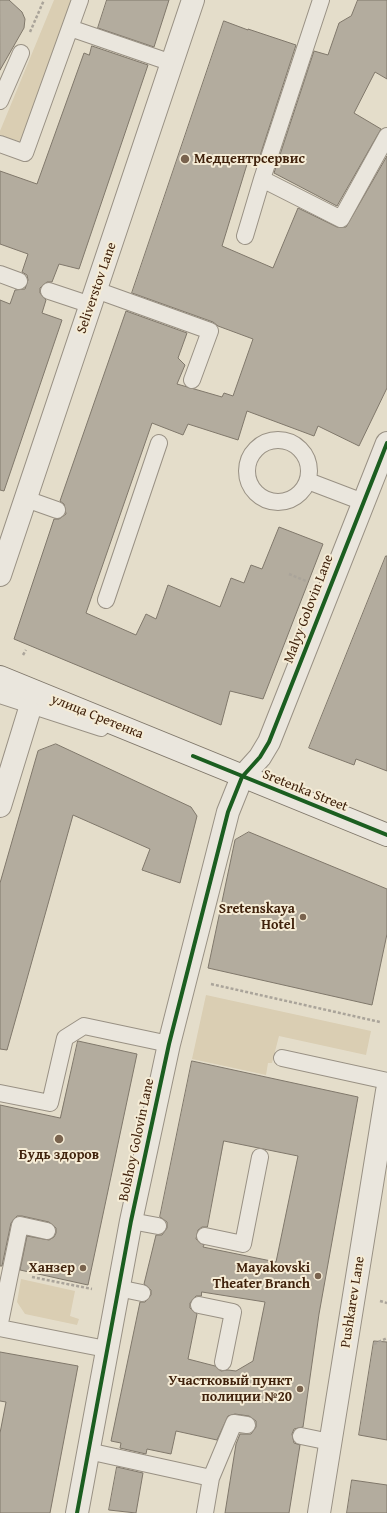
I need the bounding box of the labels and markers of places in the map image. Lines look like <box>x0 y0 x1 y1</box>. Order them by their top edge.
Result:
place label: Медцентрсервис <box>194 151 305 167</box>
marker: Медцентрсервис <box>179 153 191 165</box>
place label: Sretenskaya Hotel <box>219 901 295 934</box>
marker: Sretenskaya Hotel <box>298 912 308 922</box>
marker: Будь здоров <box>53 1133 65 1145</box>
place label: Будь здоров <box>19 1147 99 1163</box>
place label: Ханзер <box>29 1260 75 1276</box>
place label: Mayakovski Theater Branch <box>213 1260 310 1292</box>
marker: Ханзер <box>78 1263 88 1273</box>
marker: Mayakovski Theater Branch <box>313 1271 323 1281</box>
place label: Участковый пункт полиции №20 <box>169 1373 292 1406</box>
marker: Участковый пункт полиции №20 <box>295 1384 305 1394</box>

